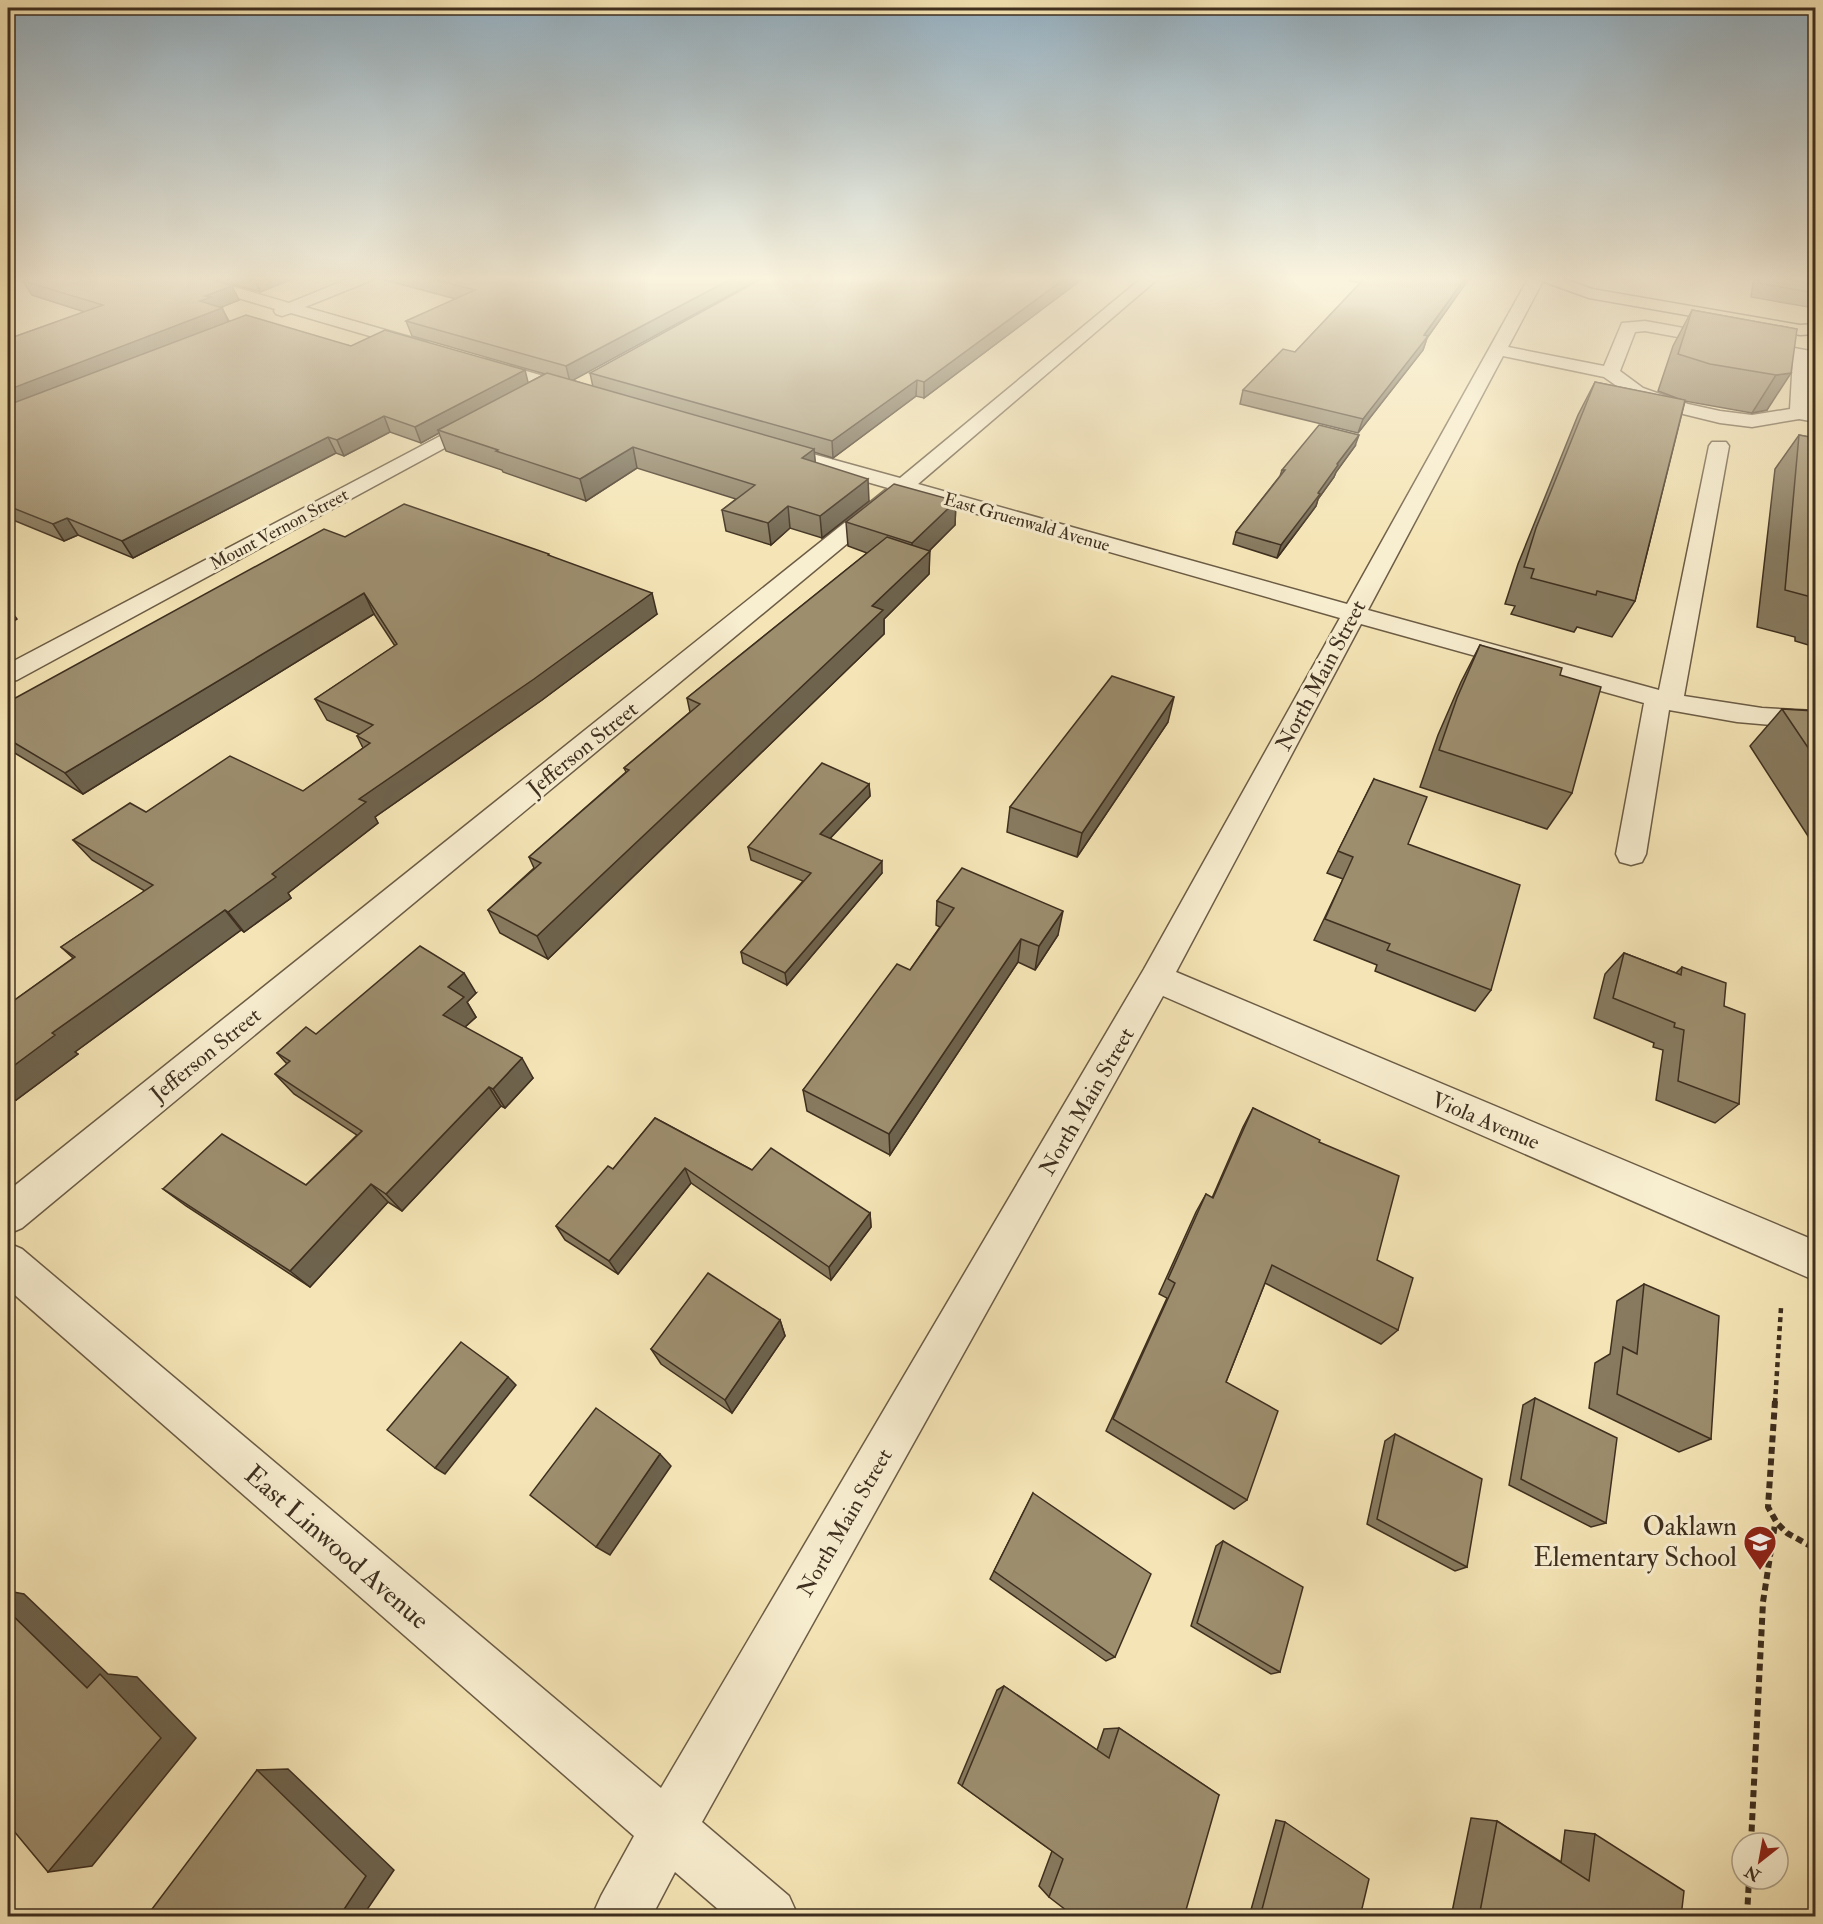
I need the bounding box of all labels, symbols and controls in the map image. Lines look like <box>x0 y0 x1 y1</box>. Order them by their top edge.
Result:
street label: Mount Vernon Street <box>206 483 353 576</box>
street label: East Gruenwald Avenue <box>941 488 1113 557</box>
street label: North Main Street <box>1269 595 1372 755</box>
street label: Jefferson Street <box>521 695 644 803</box>
street label: Jefferson Street <box>144 1001 267 1109</box>
street label: North Main Street <box>1033 1022 1141 1181</box>
street label: Viola Avenue <box>1427 1086 1544 1156</box>
street label: North Main Street <box>791 1443 899 1602</box>
street label: East Linwood Avenue <box>237 1458 436 1637</box>
place label: Oaklawn Elementary School <box>1533 1510 1737 1574</box>
school or university icon: Oaklawn Elementary School <box>1742 1524 1778 1571</box>
north arrow <box>1730 1831 1790 1891</box>
text: N <box>1741 1860 1765 1886</box>

